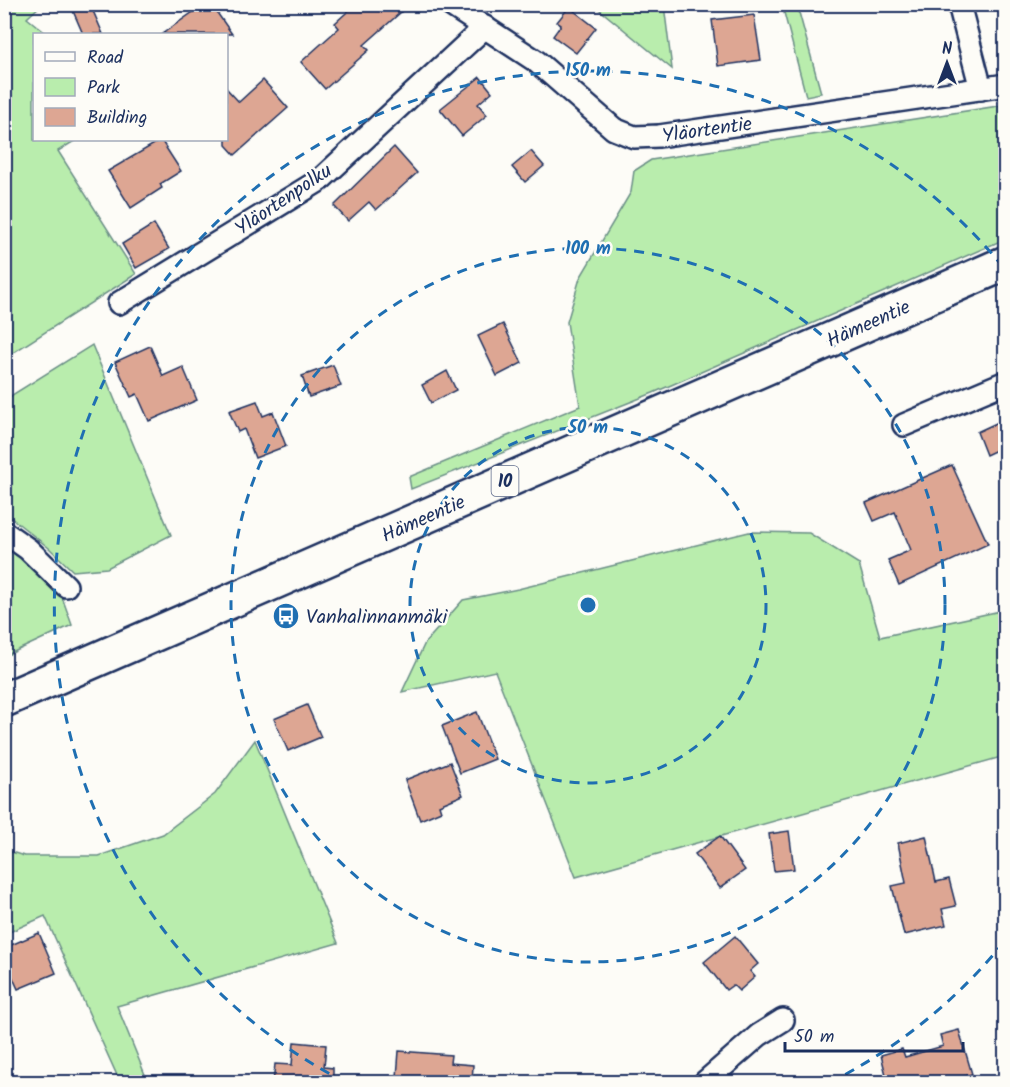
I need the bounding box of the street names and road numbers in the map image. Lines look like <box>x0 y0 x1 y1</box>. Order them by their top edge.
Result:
street label: Yläortentie <box>660 109 754 153</box>
street label: Yläortenpolku <box>229 156 340 245</box>
street label: Hämeentie <box>822 292 916 358</box>
road number: 10 <box>492 466 518 496</box>
street label: Hämeentie <box>377 487 471 553</box>

